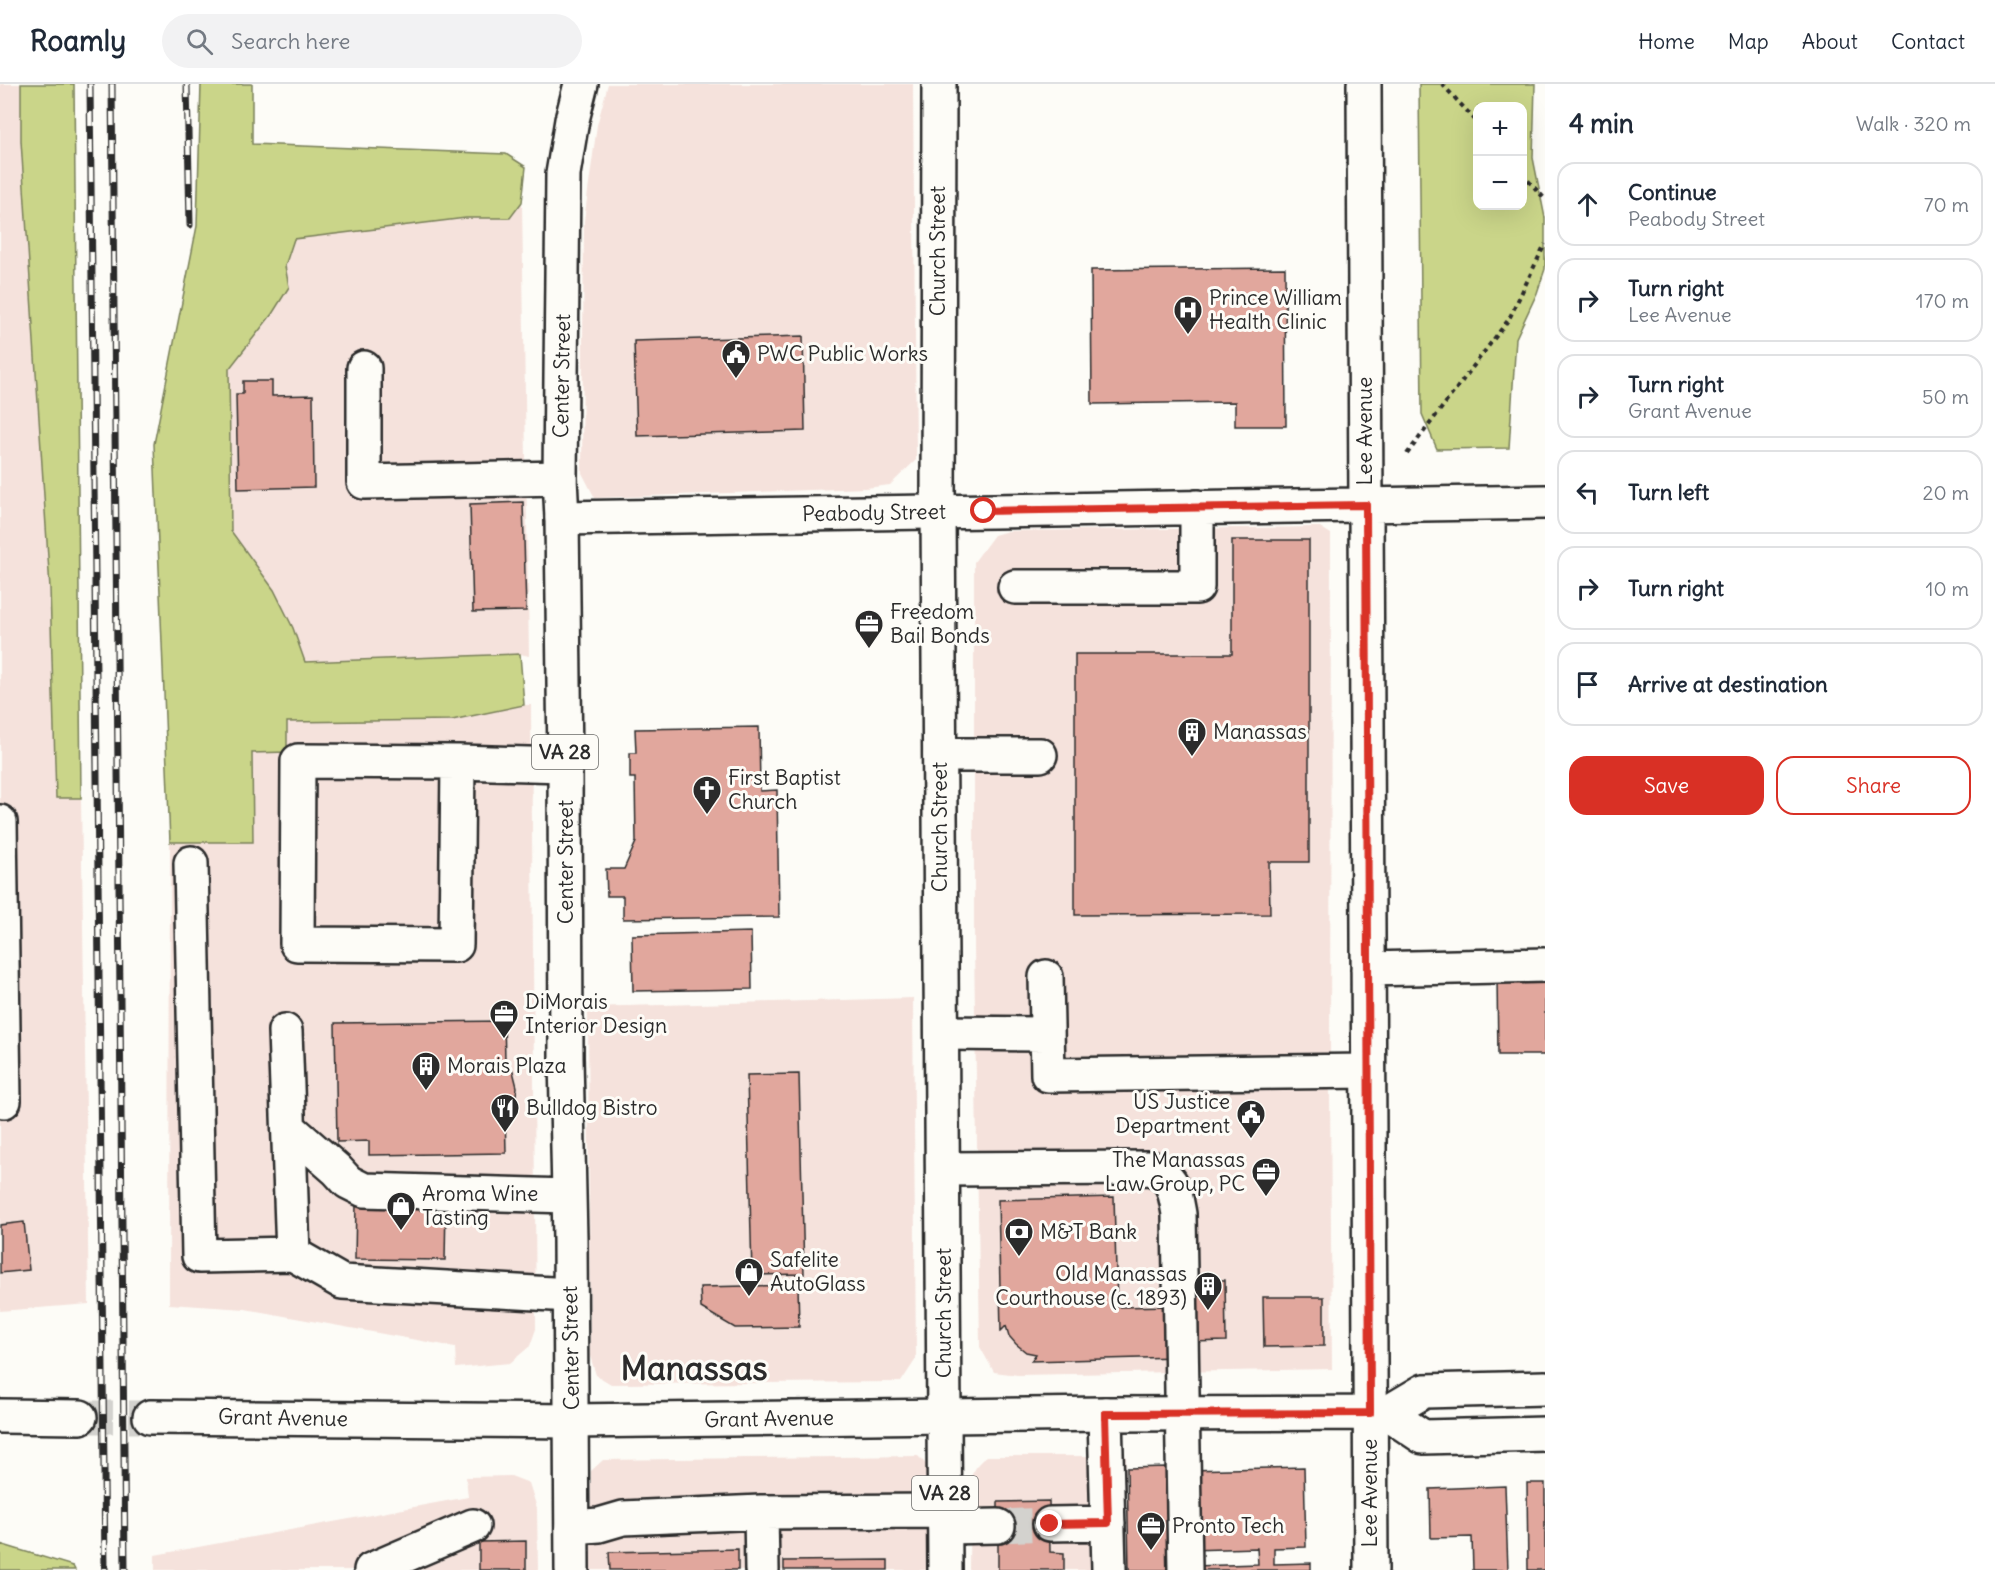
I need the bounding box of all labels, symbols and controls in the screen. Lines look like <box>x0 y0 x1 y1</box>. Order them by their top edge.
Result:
search box <box>162 14 582 68</box>
text: Roamly <box>30 23 126 59</box>
icon: search <box>183 25 216 58</box>
text: Search here <box>231 27 350 55</box>
text: Home <box>1638 28 1695 55</box>
text: Map <box>1728 28 1769 55</box>
text: About <box>1802 28 1858 55</box>
text: Contact <box>1891 28 1965 55</box>
map controls <box>1473 102 1527 210</box>
button: + <box>1473 102 1527 156</box>
text: 4 min <box>1569 107 1634 140</box>
text: Walk · 320 m <box>1856 111 1971 136</box>
button: − <box>1473 156 1527 210</box>
text: Continue <box>1628 178 1717 206</box>
street label: Church Street <box>924 186 951 316</box>
icon: ahead <box>1571 188 1604 221</box>
text: 70 m <box>1924 192 1969 217</box>
text: Peabody Street <box>1628 206 1765 231</box>
text: Turn right <box>1628 274 1724 302</box>
place label: Prince William Health Clinic <box>1209 284 1342 335</box>
icon: right <box>1571 284 1604 317</box>
text: 170 m <box>1916 288 1969 313</box>
hospital icon: Prince William Health Clinic <box>1172 294 1204 336</box>
text: Lee Avenue <box>1628 302 1732 327</box>
street label: Center Street <box>547 314 576 438</box>
public building icon: PWC Public Works <box>720 338 752 380</box>
place label: PWC Public Works <box>757 340 928 367</box>
text: Turn right <box>1628 370 1724 398</box>
street label: Lee Avenue <box>1351 377 1378 485</box>
icon: right <box>1571 380 1604 413</box>
text: 50 m <box>1922 384 1969 409</box>
text: Grant Avenue <box>1628 398 1752 423</box>
icon: left <box>1571 476 1604 509</box>
text: Turn left <box>1628 478 1709 506</box>
text: 20 m <box>1923 480 1969 505</box>
route start <box>970 497 996 523</box>
street label: Peabody Street <box>802 498 946 527</box>
icon: right <box>1571 572 1604 605</box>
text: Turn right <box>1628 574 1724 602</box>
text: 10 m <box>1926 576 1969 601</box>
place label: Freedom Bail Bonds <box>890 598 990 649</box>
office icon: Freedom Bail Bonds <box>853 608 885 650</box>
icon: arrive <box>1571 668 1604 701</box>
text: Arrive at destination <box>1628 670 1828 698</box>
building icon: Manassas <box>1176 716 1208 758</box>
place label: Manassas <box>1213 718 1307 745</box>
road number: VA 28 <box>532 735 598 769</box>
button: Save <box>1569 756 1764 815</box>
button: Share <box>1776 756 1971 815</box>
street label: Church Street <box>926 762 953 892</box>
place label: First Baptist Church <box>728 764 841 815</box>
church icon: First Baptist Church <box>691 774 723 816</box>
street label: Center Street <box>552 800 579 924</box>
place label: DiMorais Interior Design <box>525 988 667 1039</box>
office icon: DiMorais Interior Design <box>488 998 520 1040</box>
building icon: Morais Plaza <box>410 1050 442 1092</box>
place label: Morais Plaza <box>447 1052 566 1079</box>
place label: US Justice Department <box>1115 1088 1230 1139</box>
restaurant icon: Bulldog Bistro <box>489 1092 521 1134</box>
place label: Bulldog Bistro <box>526 1094 658 1121</box>
public building icon: US Justice Department <box>1235 1098 1267 1140</box>
place label: The Manassas Law Group, PC <box>1105 1146 1245 1197</box>
office icon: The Manassas Law Group, PC <box>1250 1156 1282 1198</box>
place label: Aroma Wine Tasting <box>422 1180 538 1231</box>
shop icon: Aroma Wine Tasting <box>385 1190 417 1232</box>
bank icon: M&T Bank <box>1003 1216 1035 1258</box>
place label: M&T Bank <box>1040 1218 1137 1245</box>
place label: Safelite AutoGlass <box>770 1246 866 1297</box>
street label: Church Street <box>930 1248 957 1378</box>
shop icon: Safelite AutoGlass <box>733 1256 765 1298</box>
place label: Old Manassas Courthouse (c. 1893) <box>995 1260 1187 1311</box>
building icon: Old Manassas Courthouse (c. 1893) <box>1192 1270 1224 1312</box>
street label: Center Street <box>556 1286 585 1410</box>
district label: Manassas <box>620 1347 768 1389</box>
street label: Grant Avenue <box>218 1403 348 1432</box>
street label: Grant Avenue <box>704 1404 834 1433</box>
street label: Lee Avenue <box>1356 1439 1383 1547</box>
road number: VA 28 <box>912 1476 978 1510</box>
route end <box>1036 1510 1062 1536</box>
office icon: Pronto Tech <box>1135 1510 1167 1552</box>
place label: Pronto Tech <box>1172 1512 1284 1539</box>

